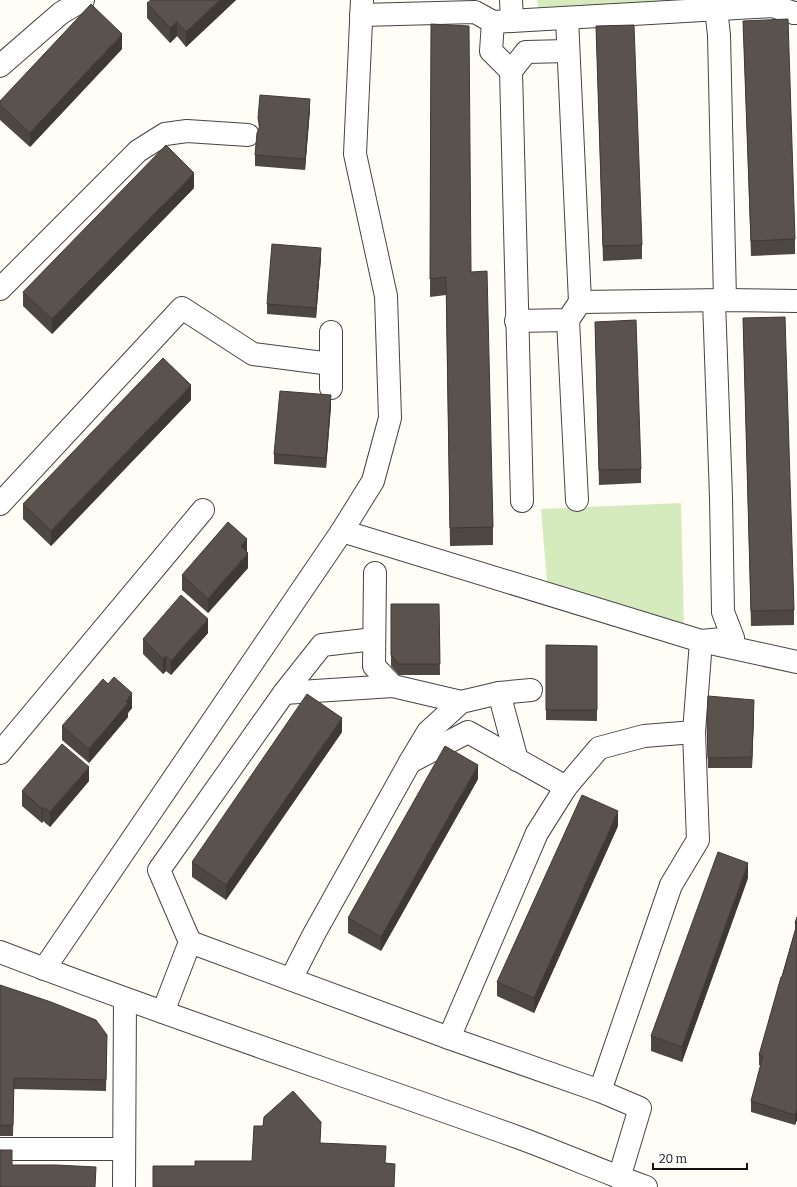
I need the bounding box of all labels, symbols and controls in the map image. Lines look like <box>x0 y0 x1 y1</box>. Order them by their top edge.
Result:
scale bar <box>653 1145 747 1171</box>
text: 20 m <box>659 1152 688 1166</box>

